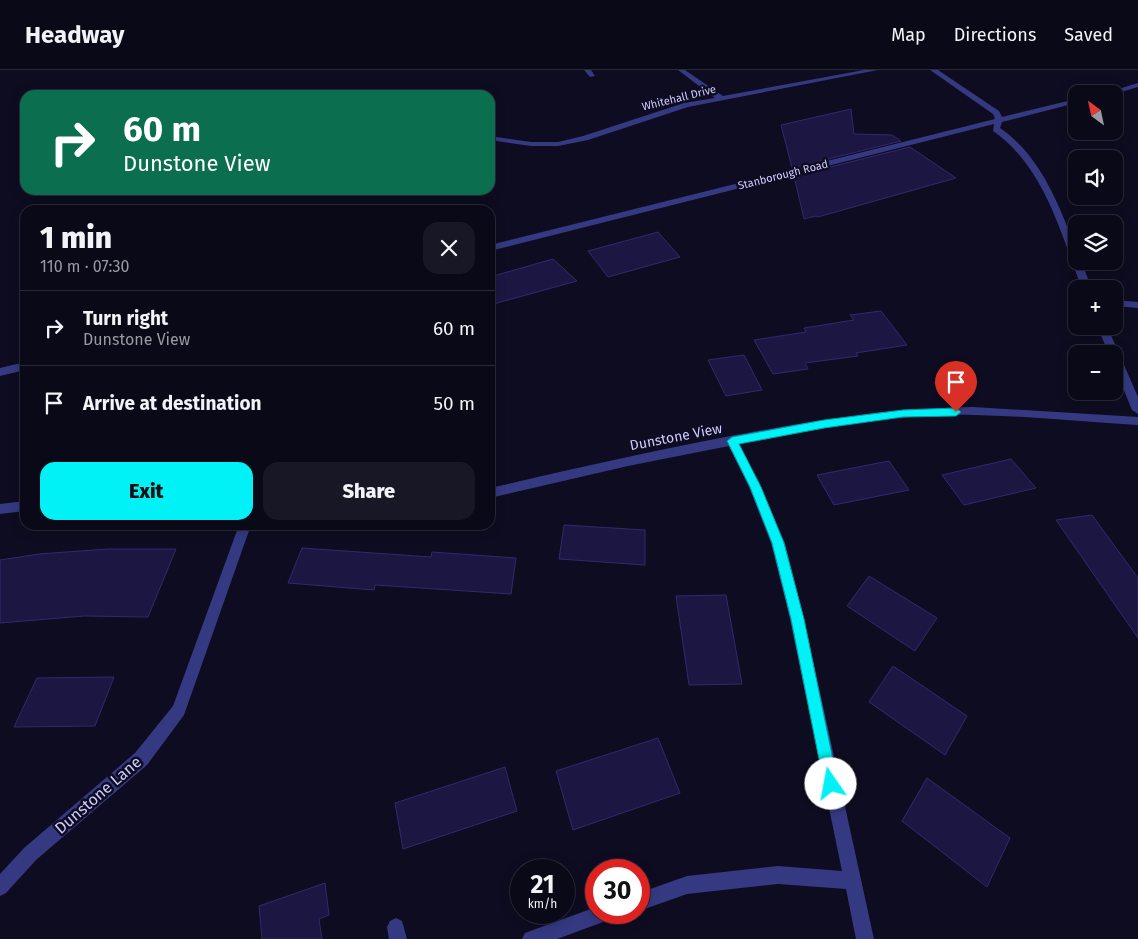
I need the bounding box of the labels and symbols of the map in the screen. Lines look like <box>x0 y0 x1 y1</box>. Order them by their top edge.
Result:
street label: Whitehall Drive <box>641 83 717 113</box>
north arrow <box>1068 85 1122 140</box>
street label: Stanborough Road <box>737 158 829 192</box>
pin <box>935 361 977 412</box>
street label: Dunstone View <box>628 420 724 454</box>
street label: Dunstone Lane <box>51 752 145 838</box>
position arrow <box>804 757 856 809</box>
speed limit sign: 30 <box>585 859 650 924</box>

